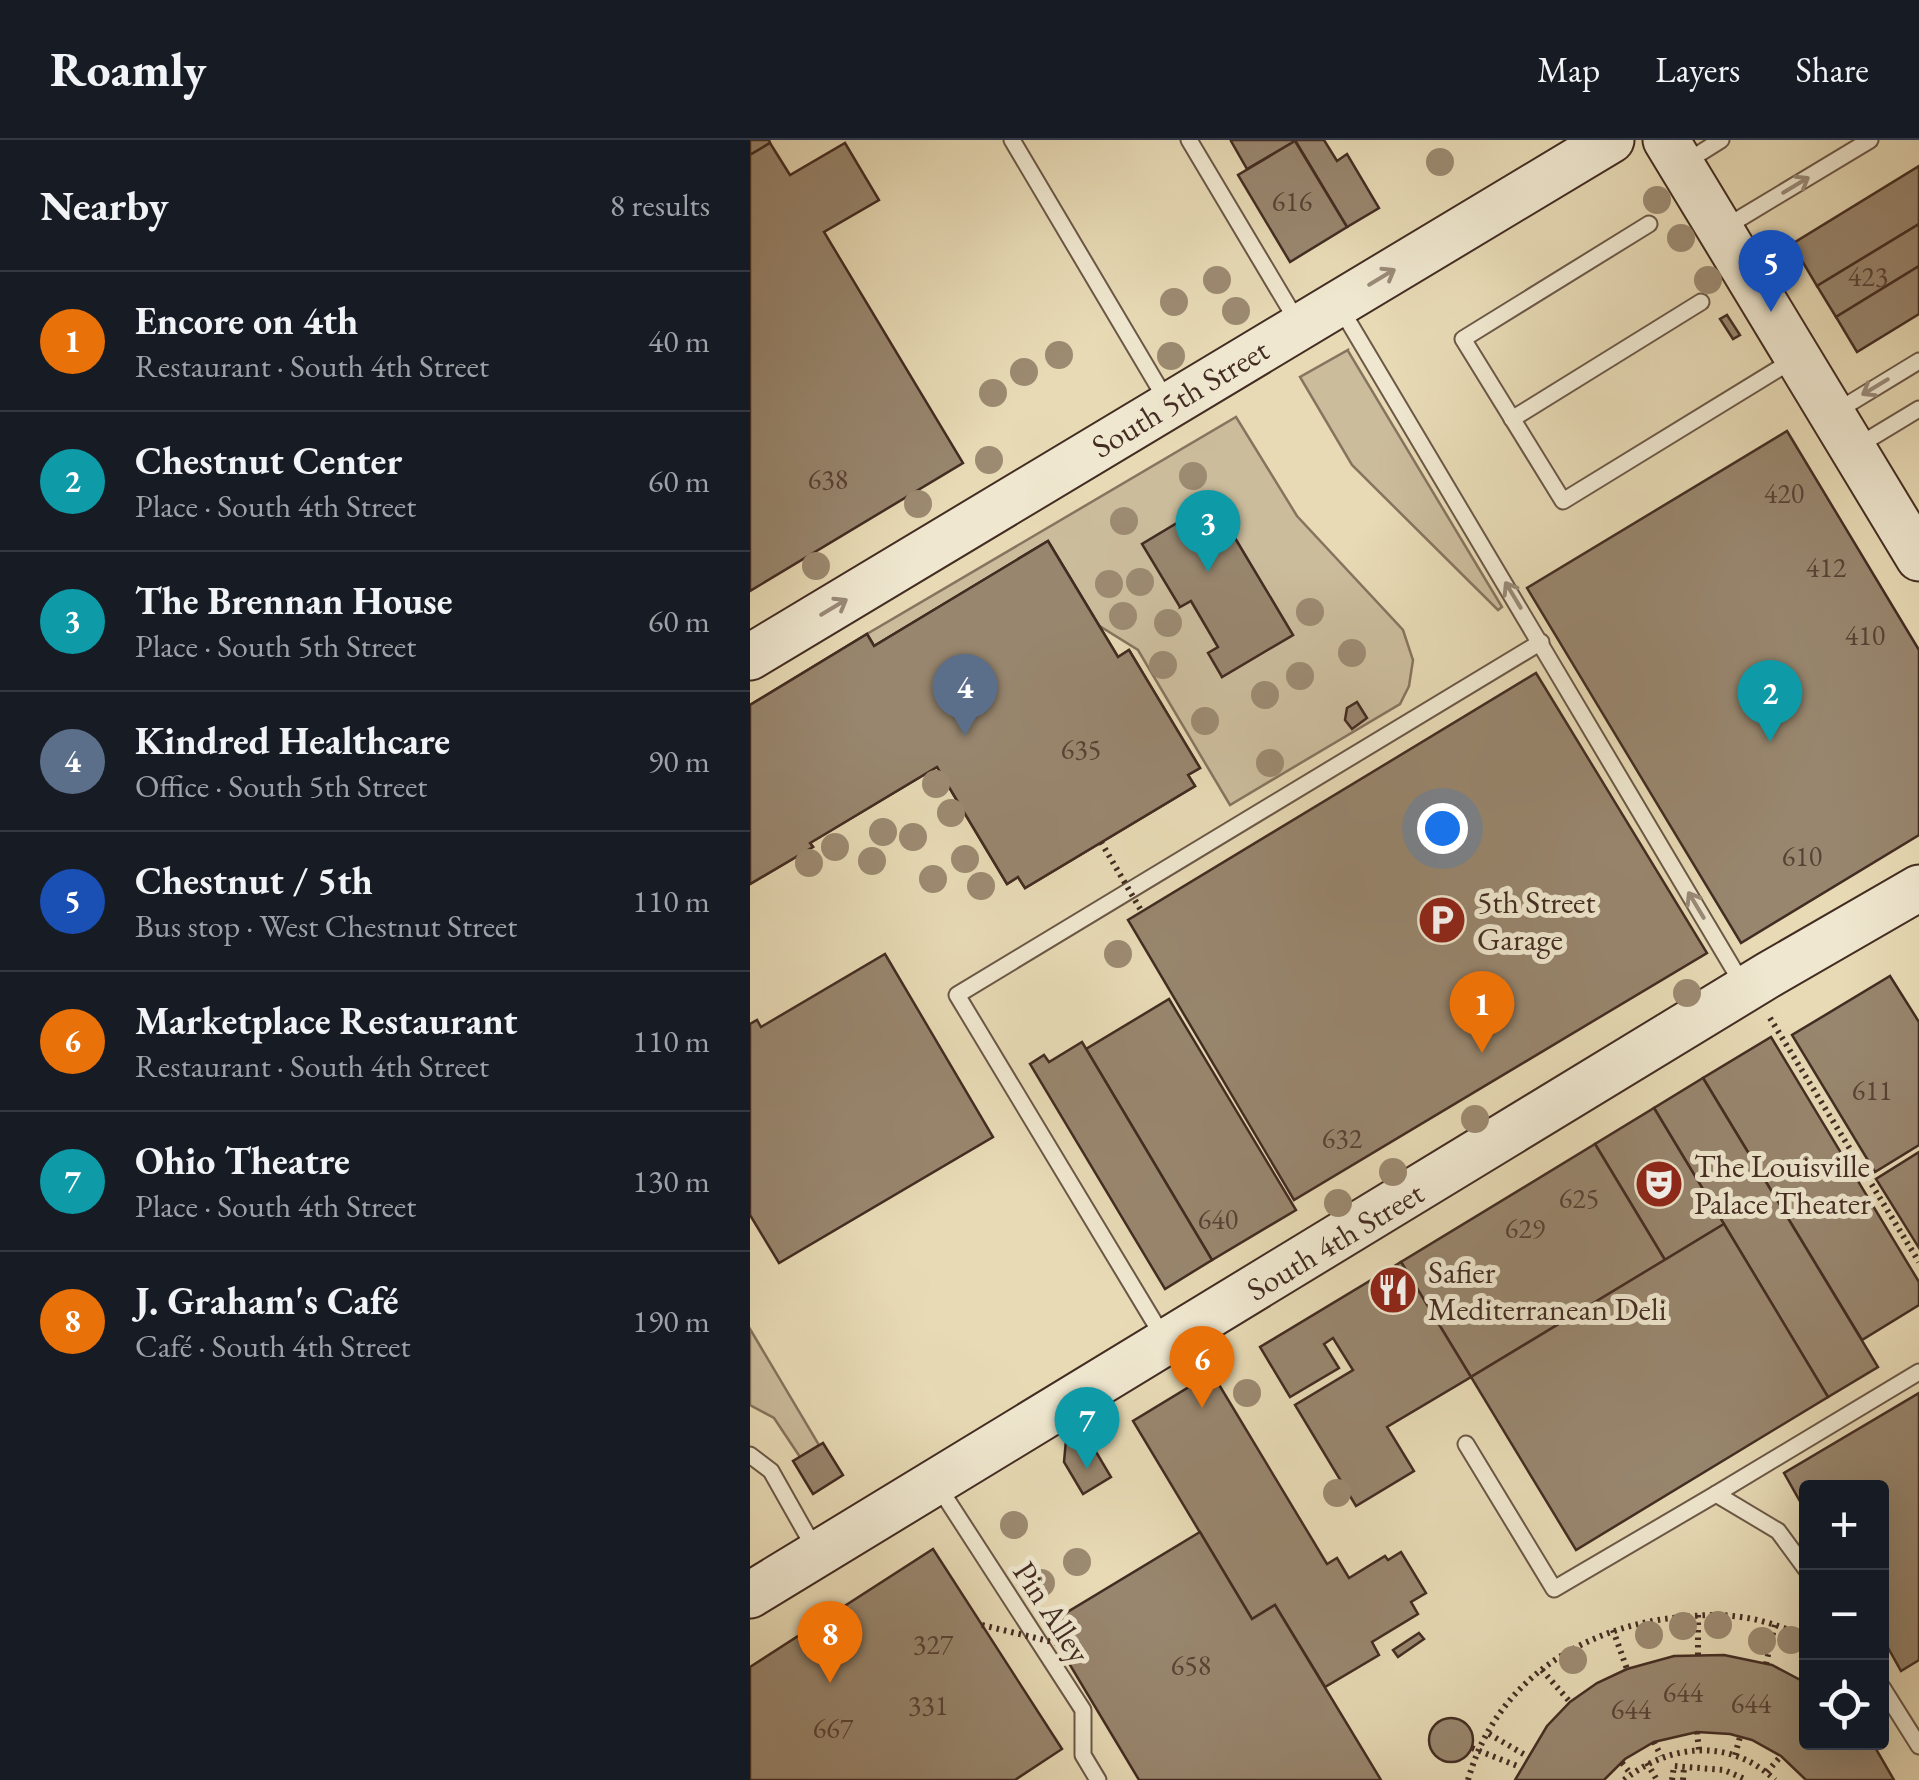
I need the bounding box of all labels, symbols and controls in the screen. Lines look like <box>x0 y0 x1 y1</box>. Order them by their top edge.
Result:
text: Roamly <box>50 38 206 100</box>
text: Map <box>1537 47 1600 92</box>
text: Layers <box>1655 47 1740 92</box>
text: Share <box>1795 47 1869 92</box>
one-way arrow <box>1781 175 1810 195</box>
text: Nearby <box>40 178 169 233</box>
house number: 616 <box>1272 183 1312 219</box>
text: 8 results <box>610 184 710 226</box>
pin: 5 <box>1738 230 1804 312</box>
house number: 423 <box>1848 258 1888 294</box>
one-way arrow <box>1367 267 1396 287</box>
text: Encore on 4th <box>135 296 358 345</box>
text: 1 <box>64 320 81 362</box>
text: 40 m <box>648 320 710 362</box>
street label: South 5th Street <box>1084 329 1276 467</box>
text: Restaurant · South 4th Street <box>135 345 489 387</box>
one-way arrow <box>1861 377 1890 398</box>
text: Chestnut Center <box>135 436 402 485</box>
text: 2 <box>64 460 81 502</box>
text: 60 m <box>648 460 710 502</box>
house number: 638 <box>808 461 848 497</box>
house number: 420 <box>1764 475 1804 511</box>
text: Place · South 4th Street <box>135 485 416 527</box>
pin: 3 <box>1176 490 1240 572</box>
house number: 412 <box>1806 549 1847 585</box>
text: The Brennan House <box>135 576 453 625</box>
one-way arrow <box>1503 581 1523 610</box>
one-way arrow <box>819 597 848 617</box>
text: 3 <box>64 600 81 642</box>
text: 60 m <box>648 600 710 642</box>
house number: 410 <box>1845 617 1885 653</box>
text: Place · South 5th Street <box>135 625 416 667</box>
pin: 4 <box>932 654 998 736</box>
pin: 2 <box>1738 660 1802 742</box>
text: Kindred Healthcare <box>135 716 450 765</box>
house number: 635 <box>1061 731 1101 767</box>
text: 4 <box>64 740 81 782</box>
text: 90 m <box>648 740 710 782</box>
text: Office · South 5th Street <box>135 765 427 807</box>
your location <box>1417 803 1468 854</box>
house number: 610 <box>1782 838 1822 874</box>
text: Chestnut / 5th <box>135 856 373 905</box>
text: 5 <box>64 880 81 922</box>
text: 110 m <box>633 880 710 922</box>
place label: 5th Street Garage <box>1477 881 1596 960</box>
one-way arrow <box>1686 891 1706 920</box>
parking icon: 5th Street Garage <box>1416 894 1468 946</box>
text: Bus stop · West Chestnut Street <box>135 905 517 947</box>
pin: 1 <box>1450 970 1514 1053</box>
text: Marketplace Restaurant <box>135 996 517 1045</box>
text: 6 <box>64 1020 81 1062</box>
text: 110 m <box>633 1020 710 1062</box>
text: Restaurant · South 4th Street <box>135 1045 489 1087</box>
house number: 611 <box>1852 1072 1892 1108</box>
house number: 632 <box>1322 1120 1363 1156</box>
text: Ohio Theatre <box>135 1136 350 1185</box>
place label: The Louisville Palace Theater <box>1694 1145 1871 1224</box>
theatre icon: The Louisville Palace Theater <box>1633 1158 1685 1210</box>
text: 7 <box>64 1160 81 1202</box>
text: 130 m <box>633 1160 710 1202</box>
street label: South 4th Street <box>1239 1172 1431 1310</box>
house number: 625 <box>1559 1180 1599 1216</box>
text: Place · South 4th Street <box>135 1185 416 1227</box>
house number: 640 <box>1198 1201 1238 1237</box>
house number: 629 <box>1505 1210 1545 1246</box>
place label: Safier Mediterranean Deli <box>1428 1251 1667 1330</box>
restaurant icon: Safier Mediterranean Deli <box>1367 1264 1419 1316</box>
text: J. Graham's Café <box>135 1276 399 1325</box>
text: 8 <box>64 1300 81 1342</box>
text: 190 m <box>633 1300 710 1342</box>
text: Café · South 4th Street <box>135 1325 411 1367</box>
pin: 6 <box>1170 1326 1234 1408</box>
pin: 7 <box>1054 1386 1120 1469</box>
map controls <box>1799 1480 1889 1750</box>
button: + <box>1799 1480 1889 1570</box>
street label: Pin Alley <box>1004 1553 1101 1672</box>
button: − <box>1799 1570 1889 1660</box>
pin: 8 <box>798 1600 862 1683</box>
house number: 327 <box>913 1626 954 1662</box>
house number: 658 <box>1171 1647 1211 1683</box>
button: locate <box>1799 1660 1889 1750</box>
house number: 644 <box>1663 1674 1704 1710</box>
house number: 644 <box>1731 1685 1772 1721</box>
house number: 331 <box>908 1687 948 1723</box>
house number: 644 <box>1611 1691 1652 1727</box>
house number: 667 <box>813 1710 854 1746</box>

